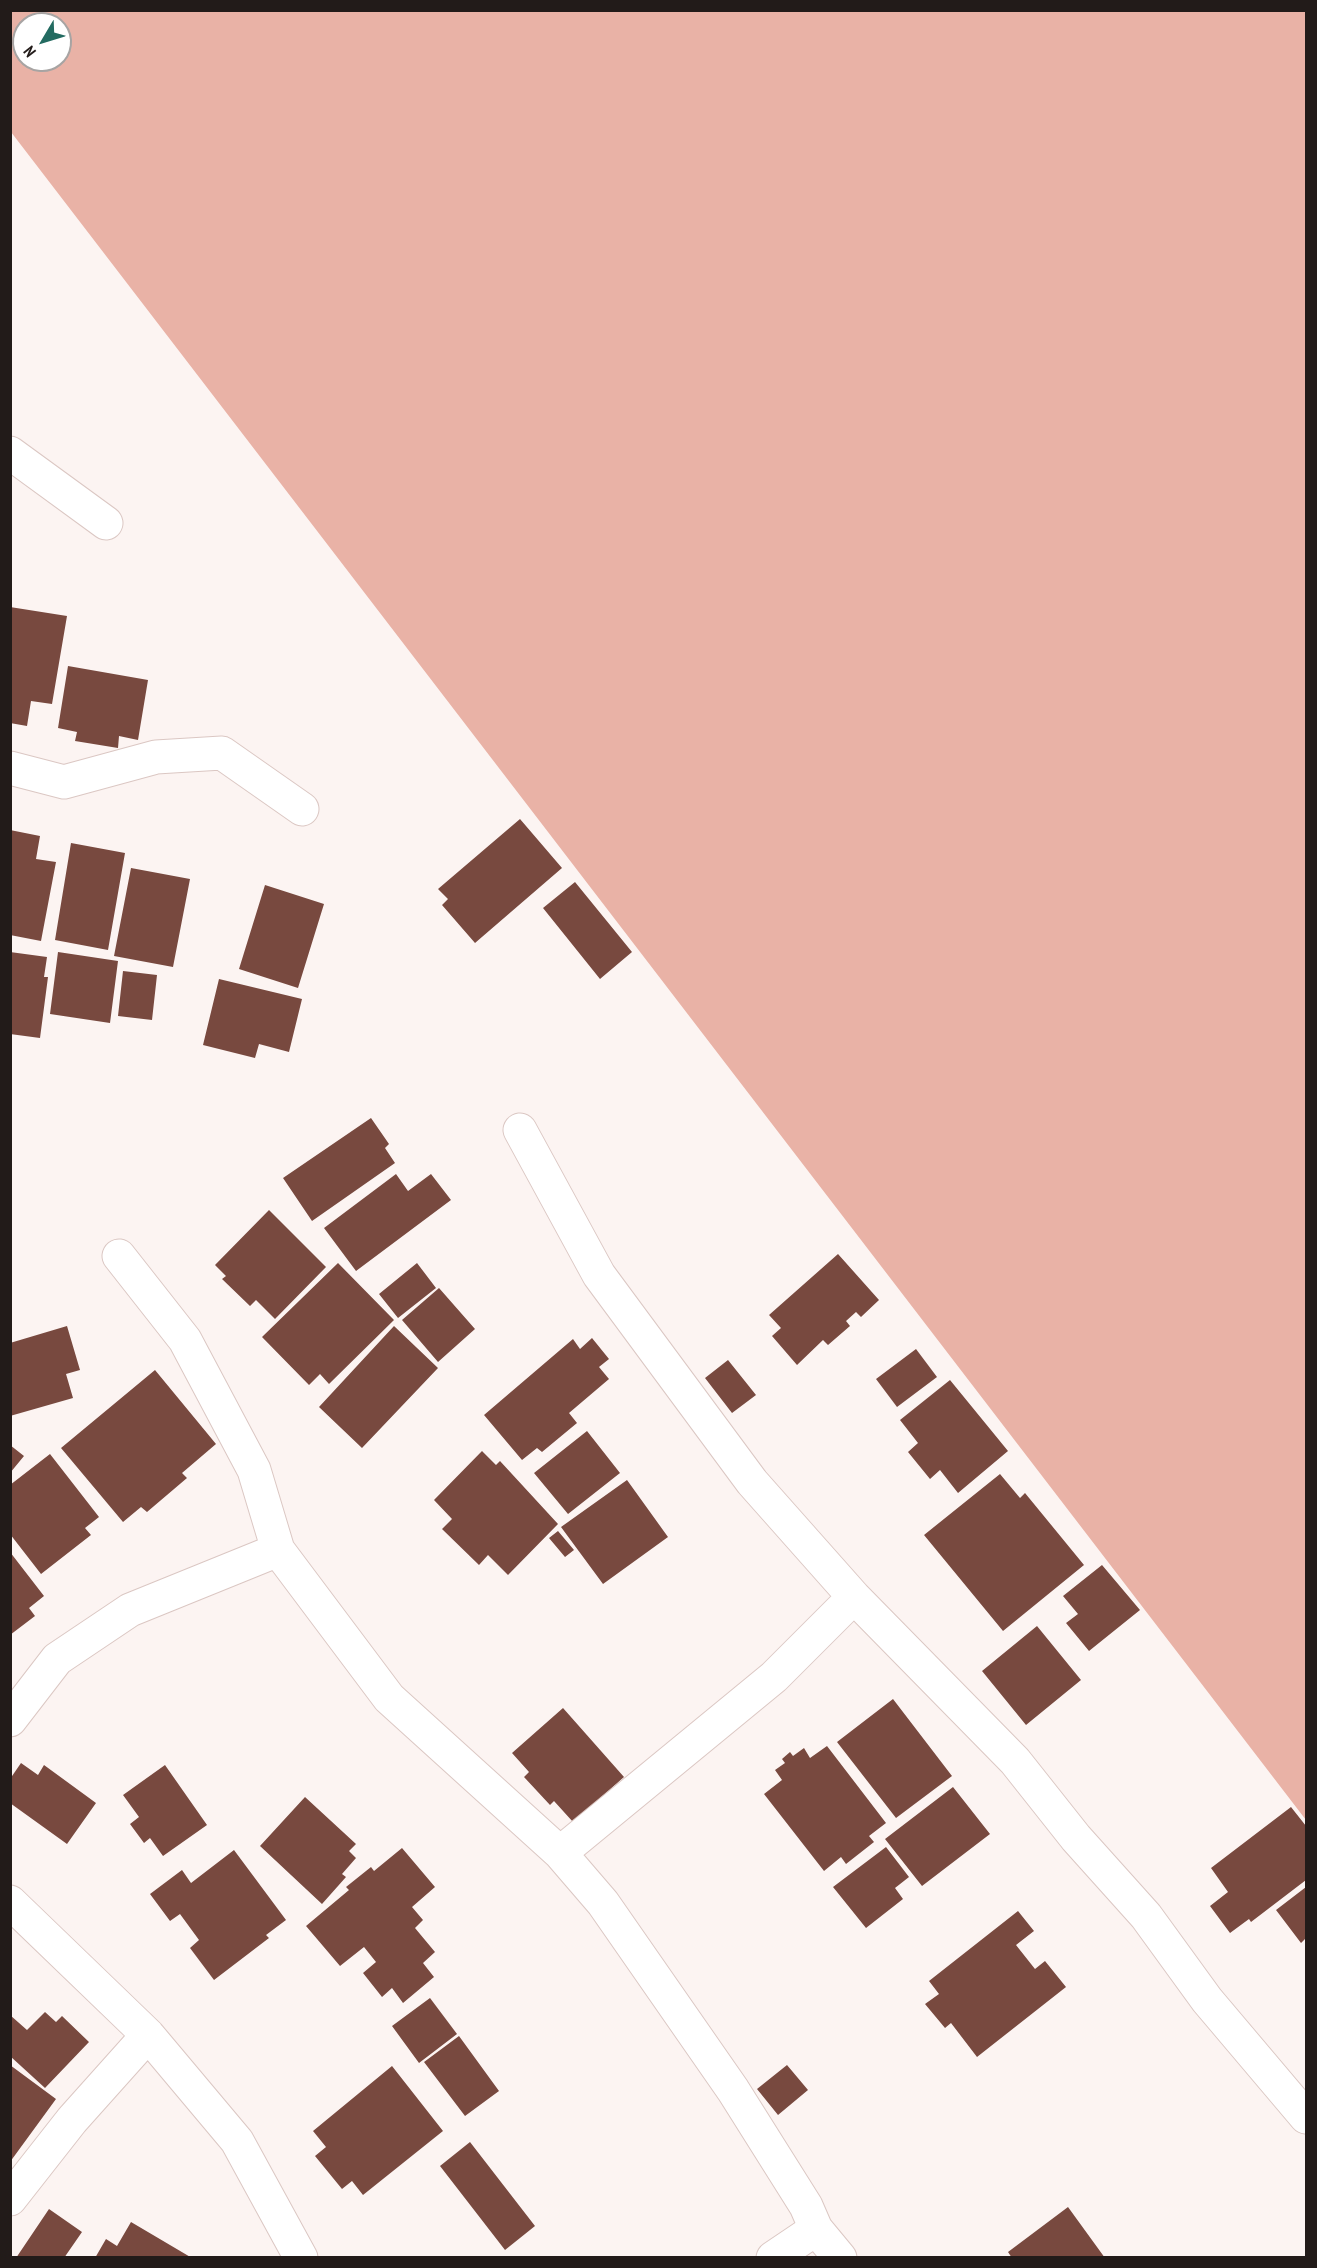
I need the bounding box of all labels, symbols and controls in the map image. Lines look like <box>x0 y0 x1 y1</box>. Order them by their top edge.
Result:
north arrow <box>12 12 72 72</box>
text: N <box>19 42 40 61</box>

